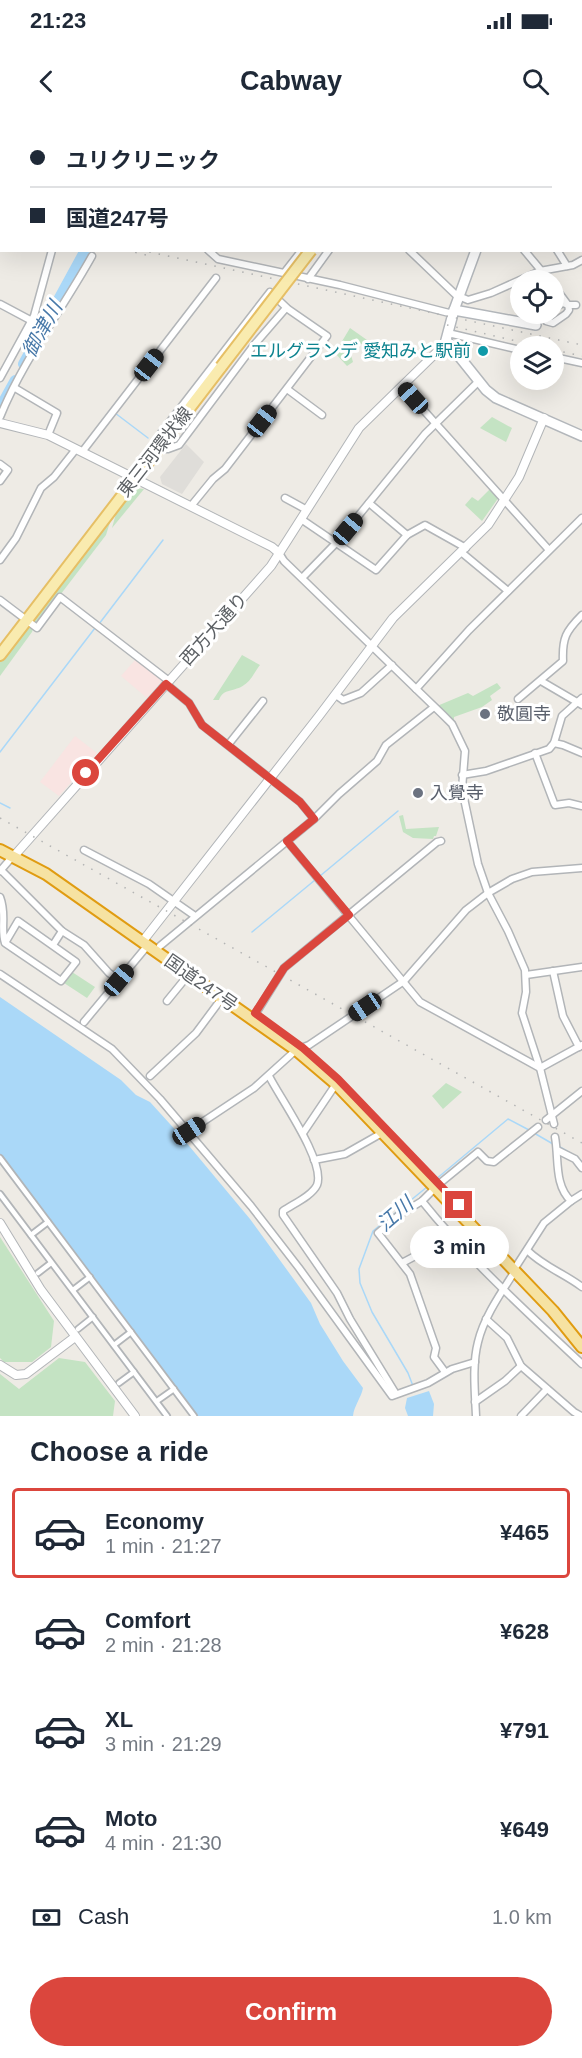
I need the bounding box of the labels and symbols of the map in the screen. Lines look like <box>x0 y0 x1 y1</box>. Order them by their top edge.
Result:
water label: 御津川 <box>18 296 67 361</box>
place label: エルグランデ 愛知みと駅前 <box>250 341 471 361</box>
marker: エルグランデ 愛知みと駅前 <box>476 344 490 358</box>
car <box>131 345 167 385</box>
car <box>394 379 432 417</box>
car <box>244 401 280 441</box>
street label: 東三河環状線 <box>114 403 196 501</box>
car <box>330 509 366 549</box>
street label: 西方大通り <box>176 589 252 669</box>
place label: 敬圓寺 <box>497 704 551 724</box>
marker: 敬圓寺 <box>478 707 492 721</box>
route start <box>72 759 99 786</box>
place label: 入覺寺 <box>430 783 484 803</box>
marker: 入覺寺 <box>411 786 425 800</box>
street label: 国道247号 <box>161 951 241 1015</box>
car <box>101 960 137 1000</box>
car <box>345 989 385 1025</box>
car <box>169 1114 209 1148</box>
water label: 江川 <box>373 1191 419 1235</box>
route end <box>445 1191 472 1218</box>
callout: 3 min <box>410 1226 508 1268</box>

